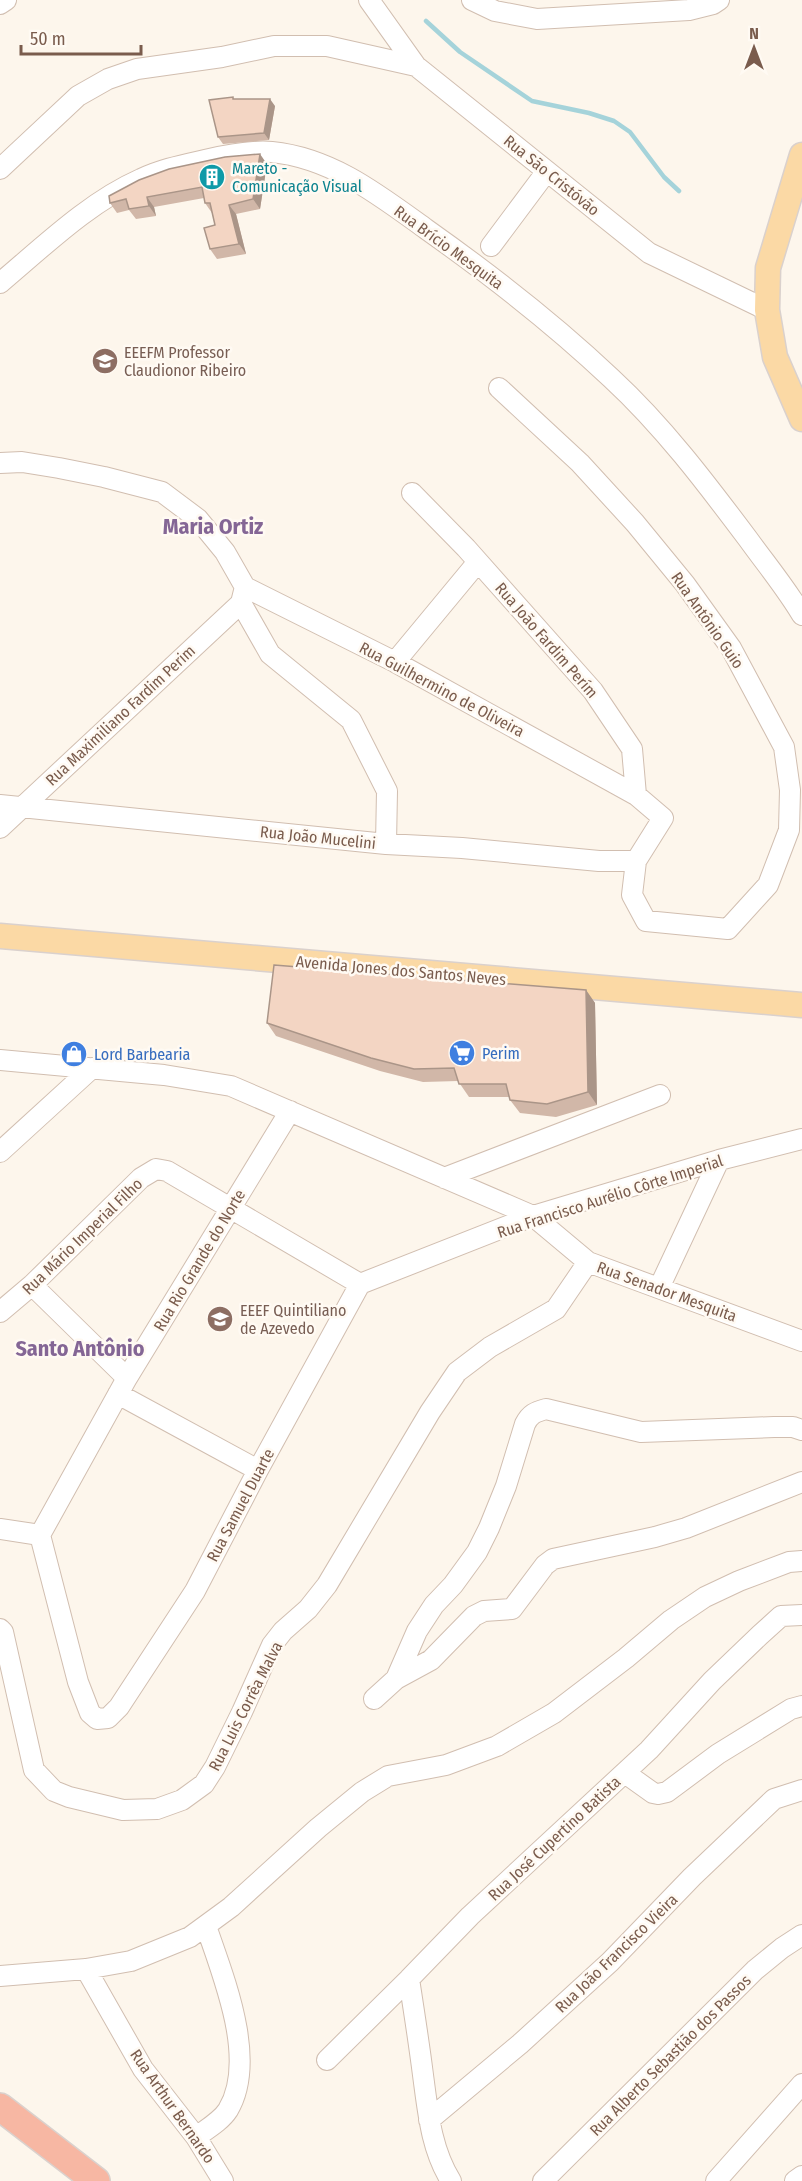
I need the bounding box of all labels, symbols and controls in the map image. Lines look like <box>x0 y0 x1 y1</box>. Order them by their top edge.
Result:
scale bar <box>21 18 141 56</box>
north arrow <box>724 18 784 78</box>
text: N <box>749 24 759 43</box>
text: 50 m <box>30 28 66 50</box>
street label: Rua São Cristóvão <box>500 131 603 220</box>
place label: Mareto - Comunicação Visual <box>232 159 362 196</box>
building icon: Mareto - Comunicação Visual <box>197 162 227 192</box>
street label: Rua Brício Mesquita <box>390 201 507 293</box>
place label: EEEFM Professor Claudionor Ribeiro <box>124 343 246 380</box>
school or university icon: EEEFM Professor Claudionor Ribeiro <box>90 346 120 376</box>
district label: Maria Ortiz <box>163 513 263 540</box>
street label: Rua Antônio Guio <box>667 568 748 672</box>
street label: Rua João Fardim Perím <box>491 579 602 702</box>
street label: Rua Guilhermino de Oliveira <box>356 638 528 741</box>
street label: Rua Maximiliano Fardim Perim <box>42 641 199 790</box>
street label: Rua João Mucelini <box>259 822 377 853</box>
street label: Avenida Jones dos Santos Neves <box>295 952 507 989</box>
supermarket icon: Perim <box>447 1038 477 1068</box>
shop icon: Lord Barbearia <box>59 1039 89 1069</box>
place label: Perim <box>482 1044 520 1063</box>
place label: Lord Barbearia <box>94 1045 191 1064</box>
street label: Rua Francisco Aurélio Côrte Imperial <box>495 1151 725 1242</box>
street label: Rua Mário Imperial Filho <box>18 1174 146 1299</box>
street label: Rua Rio Grande do Norte <box>150 1186 249 1334</box>
street label: Rua Senador Mesquita <box>594 1257 739 1326</box>
place label: EEEF Quintiliano de Azevedo <box>240 1301 346 1338</box>
school or university icon: EEEF Quintiliano de Azevedo <box>205 1304 235 1334</box>
district label: Santo Antônio <box>15 1335 145 1362</box>
street label: Rua Samuel Duarte <box>203 1446 278 1565</box>
street label: Rua Luis Corrêa Malva <box>205 1638 286 1774</box>
street label: Rua José Cupertino Batista <box>484 1772 624 1905</box>
street label: Rua João Francisco Vieira <box>551 1890 682 2017</box>
street label: Rua Alberto Sebastião dos Passos <box>586 1971 755 2140</box>
street label: Rua Arthur Bernardo <box>126 2046 219 2167</box>

